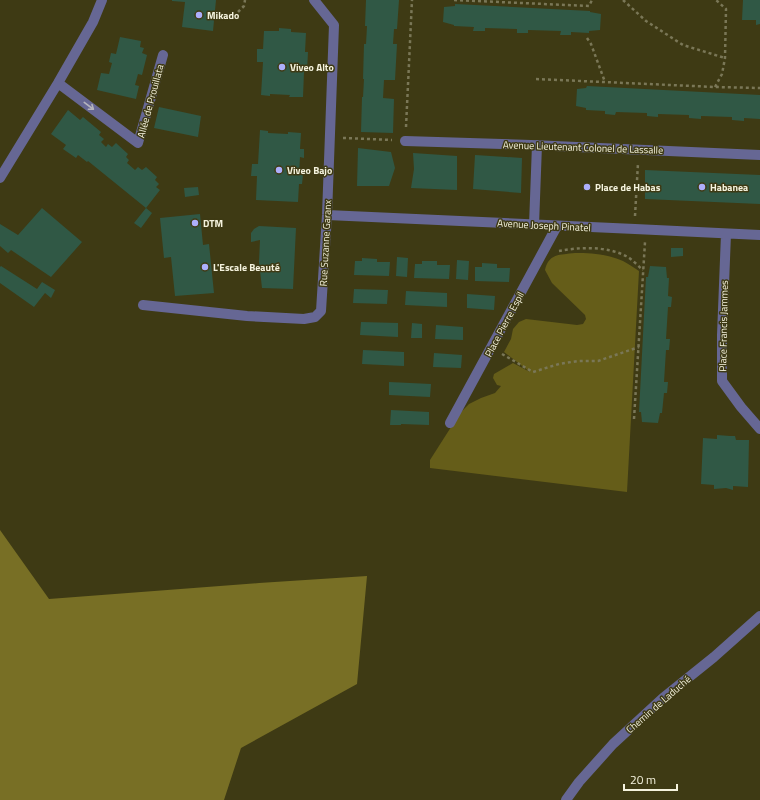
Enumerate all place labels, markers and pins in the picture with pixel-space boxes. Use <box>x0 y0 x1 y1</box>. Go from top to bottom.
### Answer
place label: Mikado <box>207 8 239 23</box>
marker: Mikado <box>194 10 204 20</box>
place label: Viveo Alto <box>290 60 334 75</box>
marker: Viveo Alto <box>277 62 287 72</box>
place label: Viveo Bajo <box>287 163 332 178</box>
marker: Viveo Bajo <box>274 165 284 175</box>
place label: Place de Habas <box>595 180 661 195</box>
place label: Habanea <box>710 180 748 195</box>
marker: Place de Habas <box>582 182 592 192</box>
marker: Habanea <box>697 182 707 192</box>
place label: DTM <box>203 216 223 231</box>
marker: DTM <box>190 218 200 228</box>
place label: L'Escale Beauté <box>213 260 280 275</box>
marker: L'Escale Beauté <box>200 262 210 272</box>

